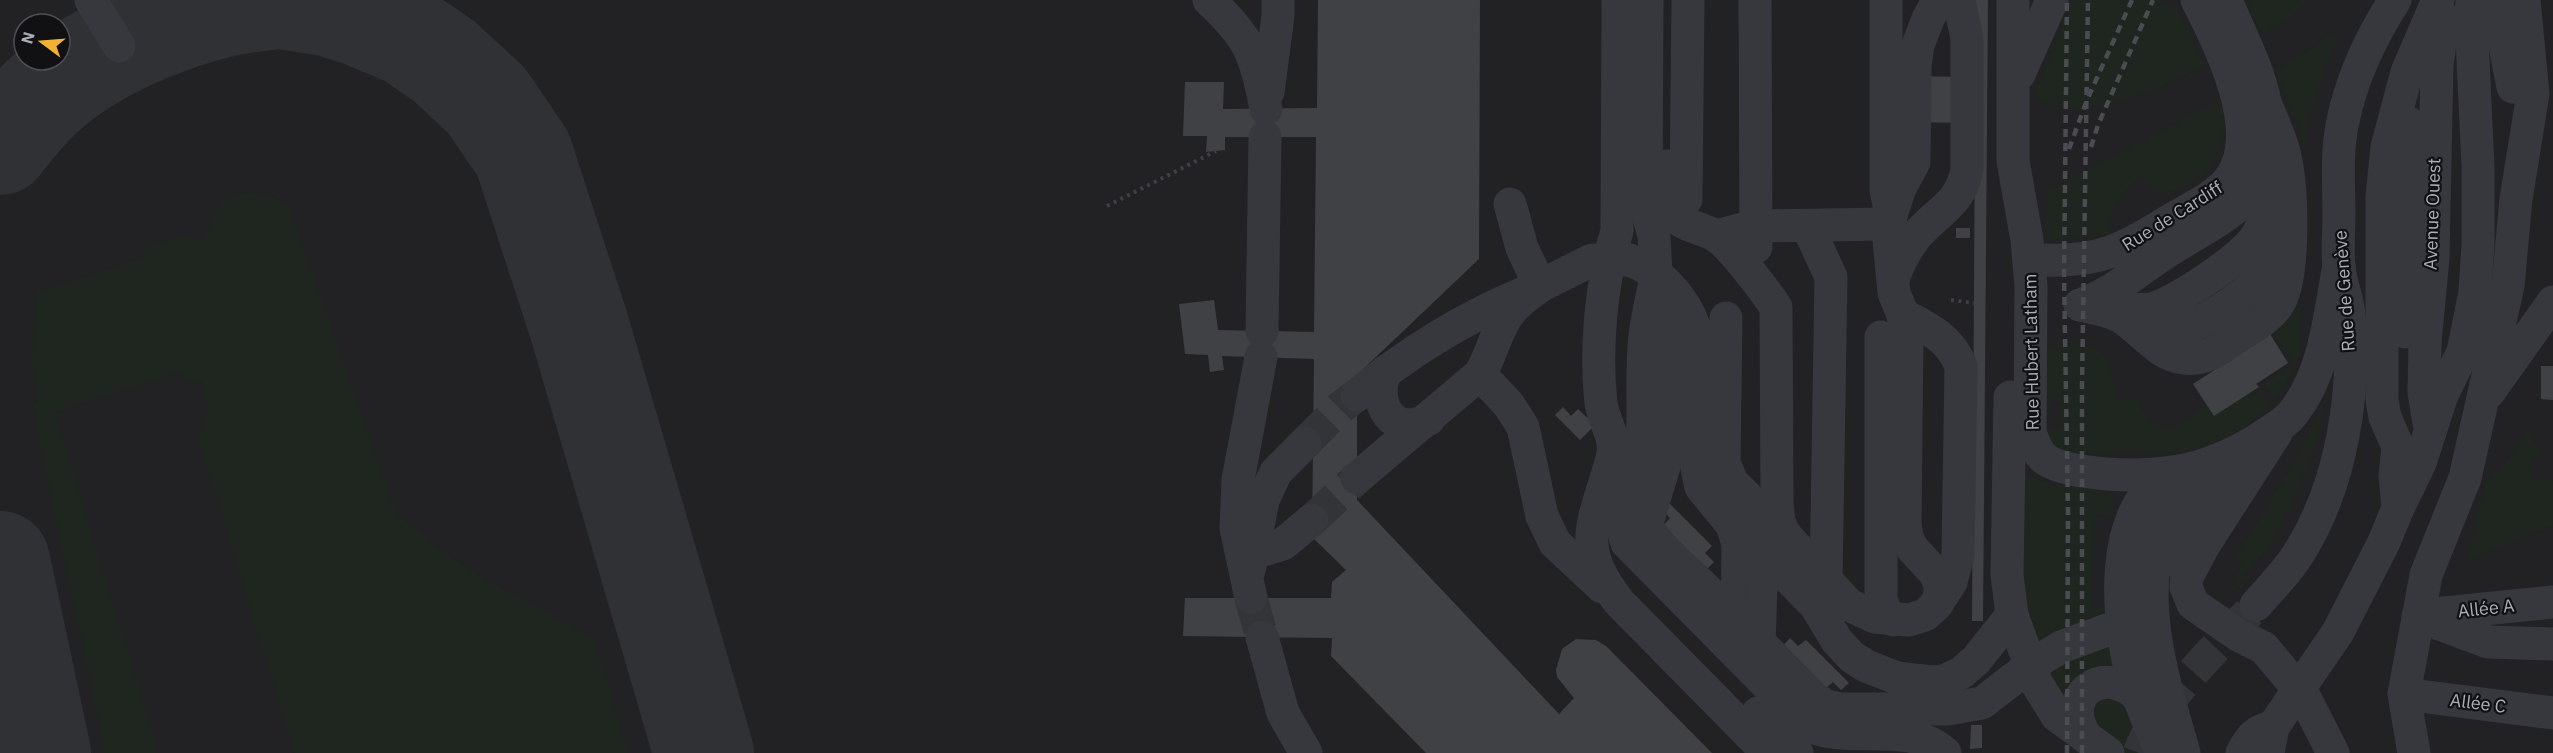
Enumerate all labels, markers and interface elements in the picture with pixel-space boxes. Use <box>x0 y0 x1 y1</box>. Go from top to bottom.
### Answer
north arrow <box>12 12 72 72</box>
text: N <box>16 30 39 46</box>
street label: Avenue Ouest <box>2419 158 2445 270</box>
street label: Rue de Cardiff <box>2117 176 2227 256</box>
street label: Rue de Genève <box>2328 230 2360 352</box>
street label: Rue Hubert Latham <box>2018 273 2044 431</box>
street label: Allée A <box>2457 594 2516 622</box>
street label: Allée C <box>2449 688 2507 718</box>

